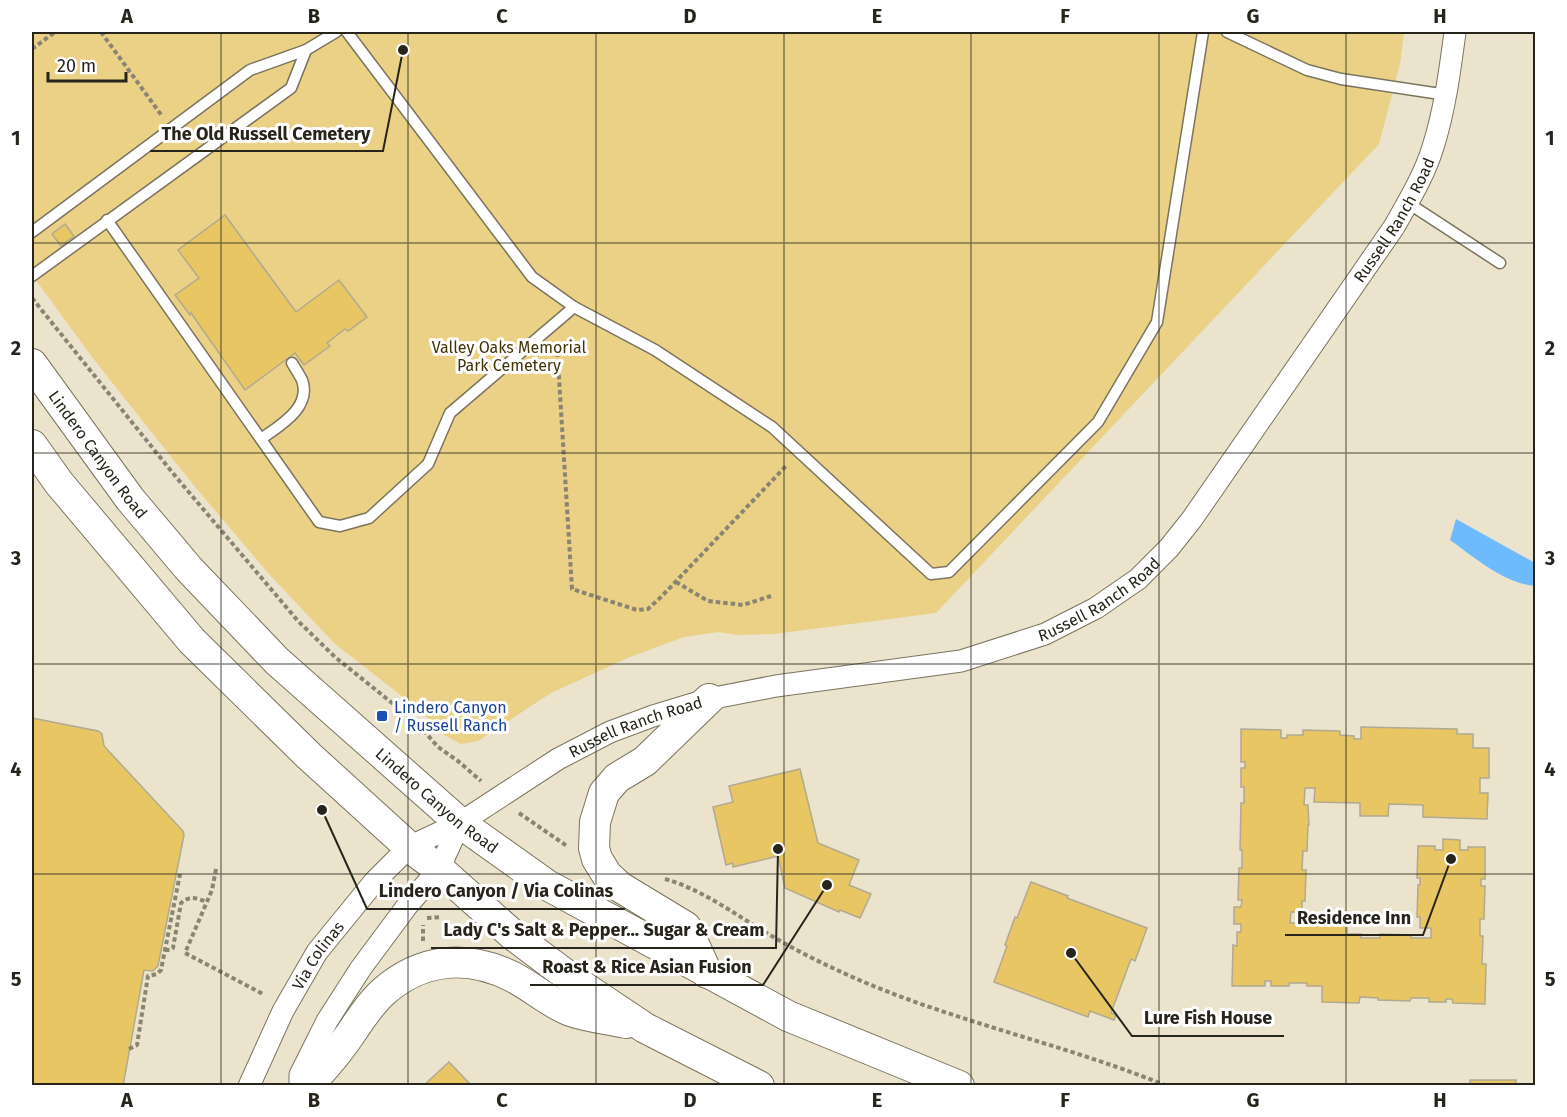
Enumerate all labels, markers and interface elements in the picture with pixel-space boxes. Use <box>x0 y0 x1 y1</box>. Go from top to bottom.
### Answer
text: A <box>120 4 134 28</box>
text: B <box>308 4 320 28</box>
text: C <box>496 4 508 28</box>
text: D <box>683 4 697 28</box>
text: E <box>872 4 882 28</box>
text: F <box>1060 4 1070 28</box>
text: G <box>1247 4 1259 28</box>
text: H <box>1433 4 1447 28</box>
scale bar <box>48 45 126 83</box>
text: 20 m <box>57 55 96 77</box>
callout: The Old Russell Cemetery <box>150 115 383 151</box>
text: The Old Russell Cemetery <box>162 123 371 145</box>
text: 1 <box>11 126 21 150</box>
text: 1 <box>1545 126 1555 150</box>
street label: Russell Ranch Road <box>1349 155 1438 286</box>
text: 2 <box>11 336 21 360</box>
text: 2 <box>1545 336 1555 360</box>
park label: Valley Oaks Memorial Park Cemetery <box>432 338 587 375</box>
street label: Lindero Canyon Road <box>45 387 152 522</box>
text: 3 <box>10 546 21 570</box>
text: 3 <box>1544 546 1555 570</box>
street label: Russell Ranch Road <box>1036 553 1164 645</box>
street label: Russell Ranch Road <box>565 692 704 761</box>
place label: Lindero Canyon / Russell Ranch <box>394 698 507 735</box>
marker: Lindero Canyon / Russell Ranch <box>375 709 389 723</box>
street label: Lindero Canyon Road <box>372 744 502 857</box>
text: 4 <box>10 757 22 781</box>
text: 4 <box>1544 757 1556 781</box>
callout: Lindero Canyon / Via Colinas <box>367 873 625 909</box>
text: Lindero Canyon / Via Colinas <box>379 880 613 902</box>
callout: Residence Inn <box>1285 899 1423 935</box>
text: Residence Inn <box>1297 907 1411 929</box>
callout: Lady C's Salt & Pepper... Sugar & Cream <box>431 912 776 948</box>
street label: Via Colinas <box>288 917 348 993</box>
text: Lady C's Salt & Pepper... Sugar & Cream <box>444 919 764 941</box>
callout: Roast & Rice Asian Fusion <box>530 949 763 985</box>
text: Roast & Rice Asian Fusion <box>542 956 752 978</box>
text: 5 <box>11 967 22 991</box>
text: 5 <box>1545 967 1556 991</box>
callout: Lure Fish House <box>1132 1000 1284 1036</box>
text: Lure Fish House <box>1144 1007 1272 1029</box>
text: A <box>120 1088 134 1112</box>
text: B <box>308 1088 320 1112</box>
text: C <box>496 1088 508 1112</box>
text: D <box>683 1088 697 1112</box>
text: E <box>872 1088 882 1112</box>
text: F <box>1060 1088 1070 1112</box>
text: G <box>1247 1088 1259 1112</box>
text: H <box>1433 1088 1447 1112</box>

